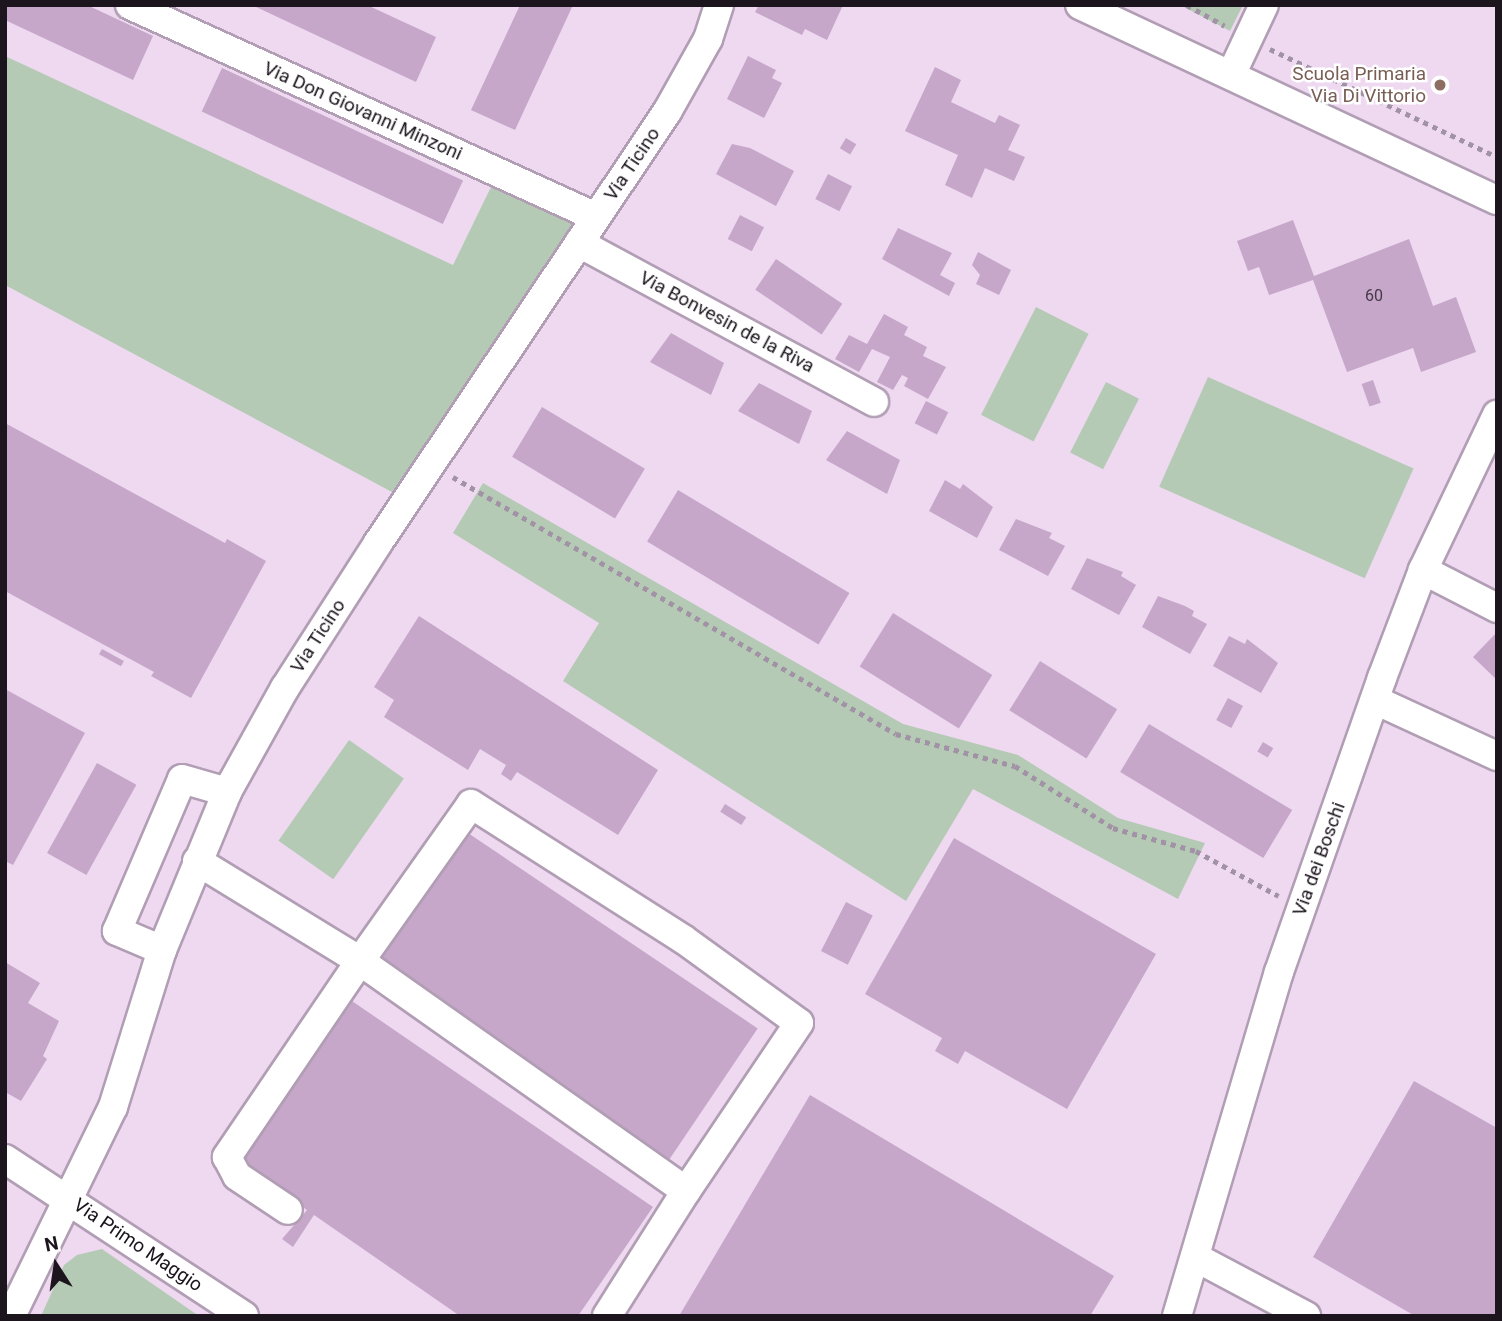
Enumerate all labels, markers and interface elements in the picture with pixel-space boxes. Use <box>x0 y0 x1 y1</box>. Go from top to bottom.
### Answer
street label: Via Don Giovanni Minzoni <box>260 57 466 165</box>
place label: Scuola Primaria Via Di Vittorio <box>1292 63 1426 107</box>
marker: Scuola Primaria Via Di Vittorio <box>1432 77 1448 93</box>
street label: Via Ticino <box>599 123 665 205</box>
street label: Via Bonvesin de la Riva <box>636 266 818 378</box>
house number: 60 <box>1365 286 1383 306</box>
street label: Via Ticino <box>286 595 350 677</box>
street label: Via dei Boschi <box>1288 799 1350 919</box>
street label: Via Primo Maggio <box>69 1193 207 1297</box>
north arrow <box>21 1230 91 1300</box>
text: N <box>43 1231 60 1257</box>

